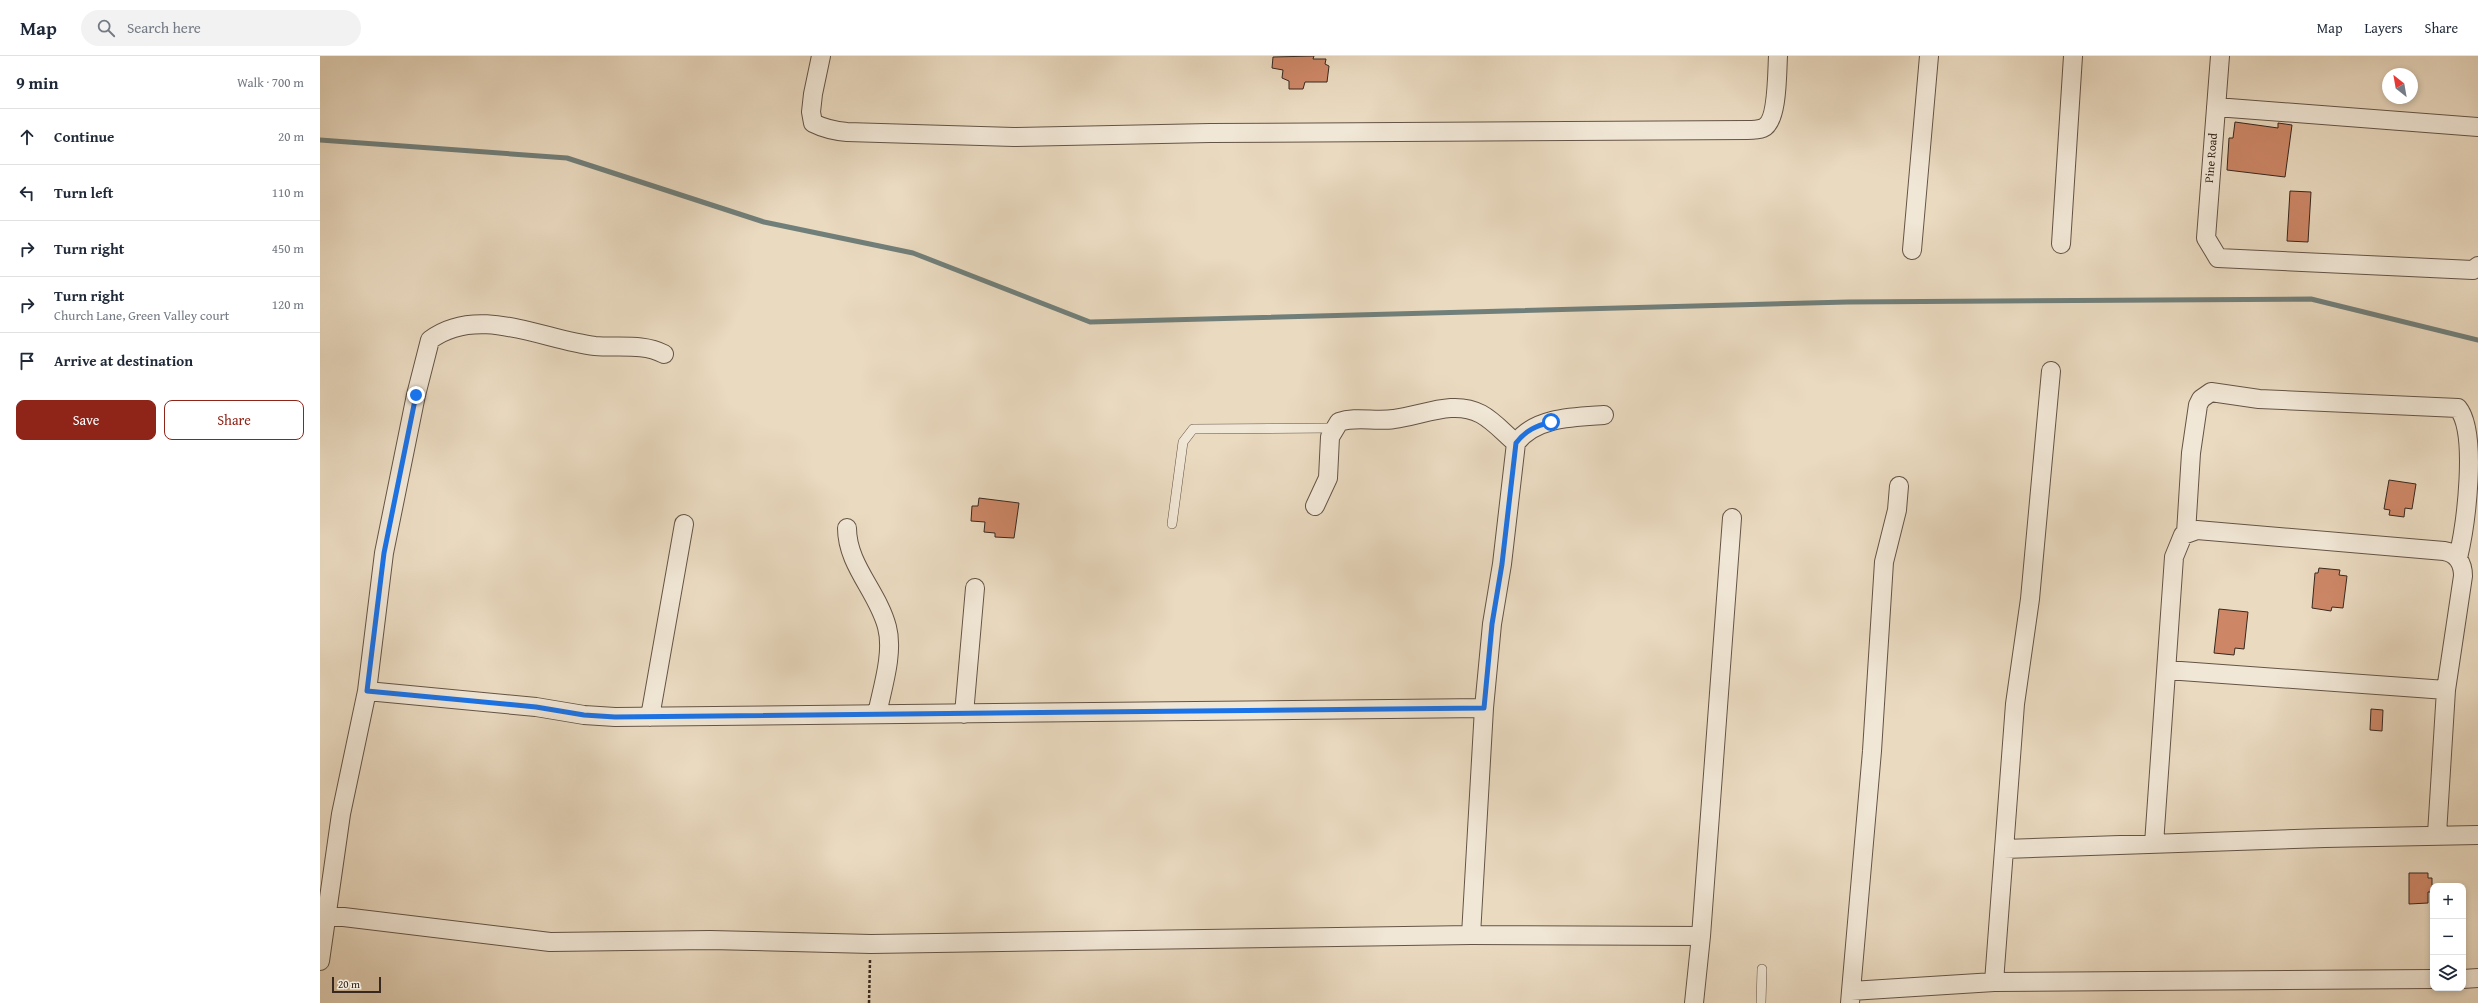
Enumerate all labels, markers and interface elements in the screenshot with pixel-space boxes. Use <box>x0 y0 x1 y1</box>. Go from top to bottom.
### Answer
search box <box>81 10 361 46</box>
text: Map <box>20 14 57 42</box>
icon: search <box>95 17 117 39</box>
text: Search here <box>127 17 201 38</box>
text: Map <box>2317 18 2343 38</box>
text: Layers <box>2365 18 2403 38</box>
text: Share <box>2425 18 2458 38</box>
north arrow <box>2382 68 2418 104</box>
text: 9 min <box>16 70 58 95</box>
text: Walk · 700 m <box>237 73 304 92</box>
icon: ahead <box>16 126 38 148</box>
text: Continue <box>54 126 115 147</box>
text: 20 m <box>278 127 304 146</box>
street label: Pine Road <box>2200 132 2221 184</box>
icon: left <box>16 182 38 204</box>
text: Turn left <box>54 182 113 203</box>
text: 110 m <box>272 183 304 202</box>
icon: right <box>16 238 38 260</box>
text: Turn right <box>54 238 125 259</box>
text: 450 m <box>272 239 304 258</box>
text: Turn right <box>54 285 125 306</box>
icon: right <box>16 294 38 316</box>
text: 120 m <box>272 295 304 314</box>
text: Church Lane, Green Valley court <box>54 306 229 325</box>
icon: arrive <box>16 350 38 372</box>
text: Arrive at destination <box>54 350 193 371</box>
route end <box>407 386 425 404</box>
button: Save <box>16 400 156 440</box>
button: Share <box>164 400 304 440</box>
route start <box>1542 413 1560 431</box>
map controls <box>2430 883 2466 991</box>
button: + <box>2430 883 2466 919</box>
button: − <box>2430 919 2466 955</box>
button: layers <box>2430 955 2466 991</box>
scale bar <box>332 975 381 994</box>
text: 20 m <box>338 976 360 992</box>

